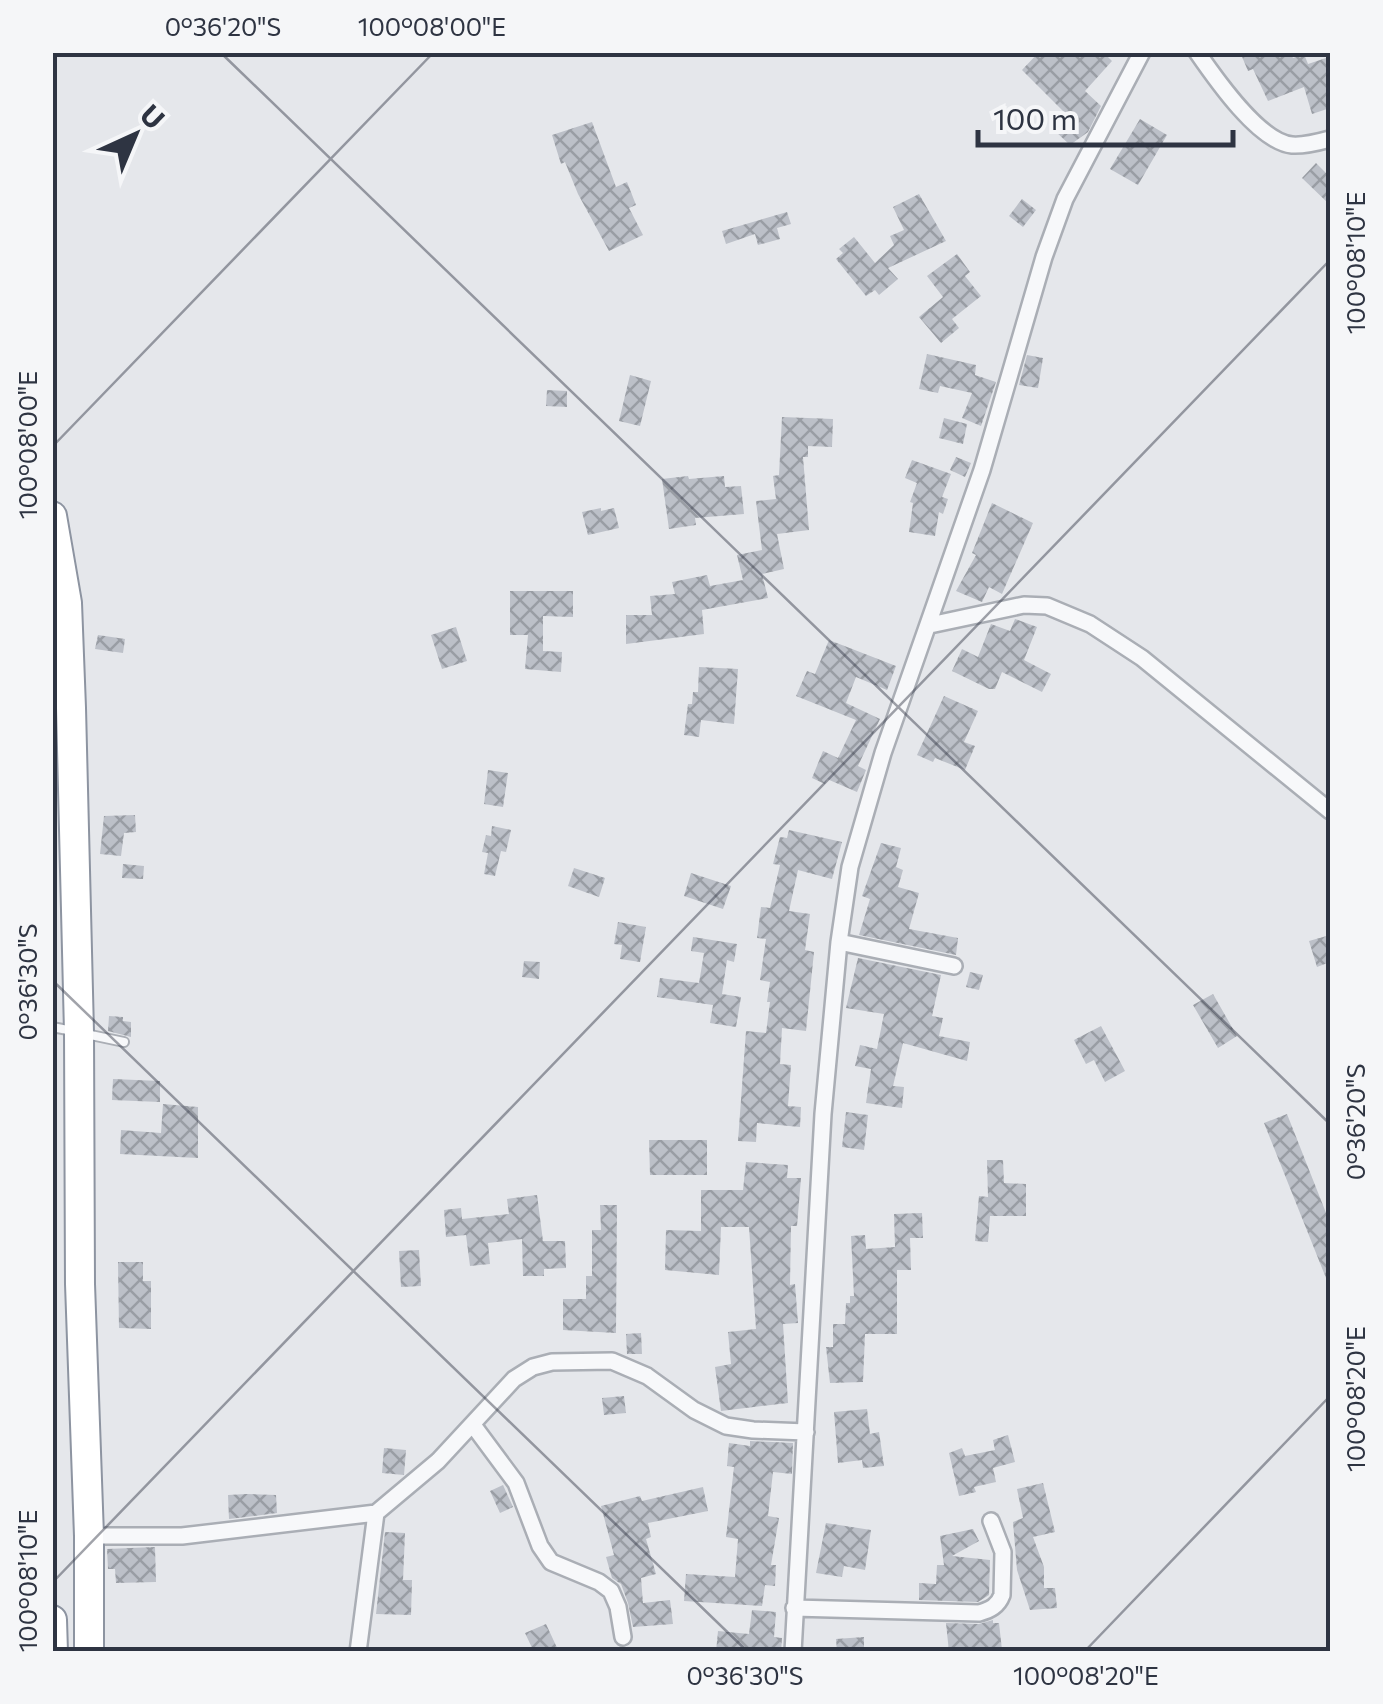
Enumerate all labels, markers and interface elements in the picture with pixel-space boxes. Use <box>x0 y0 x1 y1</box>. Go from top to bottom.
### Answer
text: 0°36'20"S <box>165 11 281 41</box>
text: 100°08'00"E <box>358 11 506 41</box>
north arrow <box>85 85 185 185</box>
scale bar <box>978 85 1233 147</box>
text: U <box>134 97 172 136</box>
text: 100 m <box>993 99 1077 136</box>
text: 100°08'10"E <box>1340 192 1370 334</box>
text: 100°08'00"E <box>12 371 42 519</box>
text: 0°36'30"S <box>12 923 42 1041</box>
text: 0°36'20"S <box>1340 1064 1370 1180</box>
text: 100°08'20"E <box>1340 1326 1370 1472</box>
text: 100°08'10"E <box>12 1510 42 1652</box>
text: 0°36'30"S <box>686 1660 804 1690</box>
text: 100°08'20"E <box>1013 1660 1159 1690</box>

